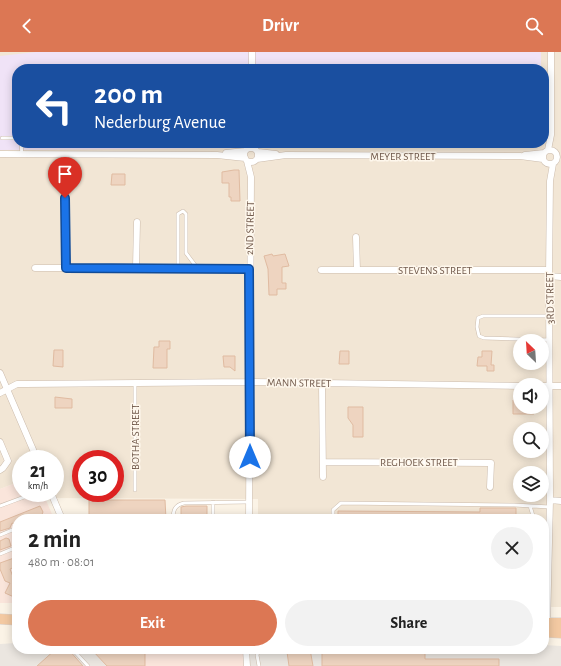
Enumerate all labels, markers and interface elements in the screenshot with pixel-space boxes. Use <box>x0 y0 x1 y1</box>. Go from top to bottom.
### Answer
icon: back <box>16 15 38 37</box>
icon: search <box>523 15 545 37</box>
text: Drivr <box>262 17 299 35</box>
icon: left <box>28 80 80 132</box>
text: 200 m <box>94 81 163 109</box>
text: Nederburg Avenue <box>94 114 226 132</box>
street label: MEYER STREET <box>370 151 436 162</box>
pin <box>48 157 82 198</box>
icon: arrive <box>54 163 76 185</box>
street label: 2ND STREET <box>244 200 256 255</box>
street label: STEVENS STREET <box>398 265 473 276</box>
street label: 3RD STREET <box>544 271 556 324</box>
north arrow <box>513 334 549 370</box>
map controls <box>513 334 549 502</box>
street label: MANN STREET <box>267 377 332 389</box>
button: sound <box>513 378 549 414</box>
street label: BOTHA STREET <box>130 403 141 470</box>
button: search <box>513 422 549 458</box>
position arrow <box>229 436 271 478</box>
speed limit sign: 30 <box>72 450 124 502</box>
street label: REGHOEK STREET <box>380 457 459 468</box>
text: 21 <box>30 461 46 481</box>
button: layers <box>513 466 549 502</box>
text: km/h <box>28 481 48 491</box>
button: close <box>491 527 533 569</box>
text: 2 min <box>28 528 81 552</box>
text: 480 m · 08:01 <box>28 556 94 569</box>
button: Exit <box>28 600 277 646</box>
button: Share <box>285 600 533 646</box>

